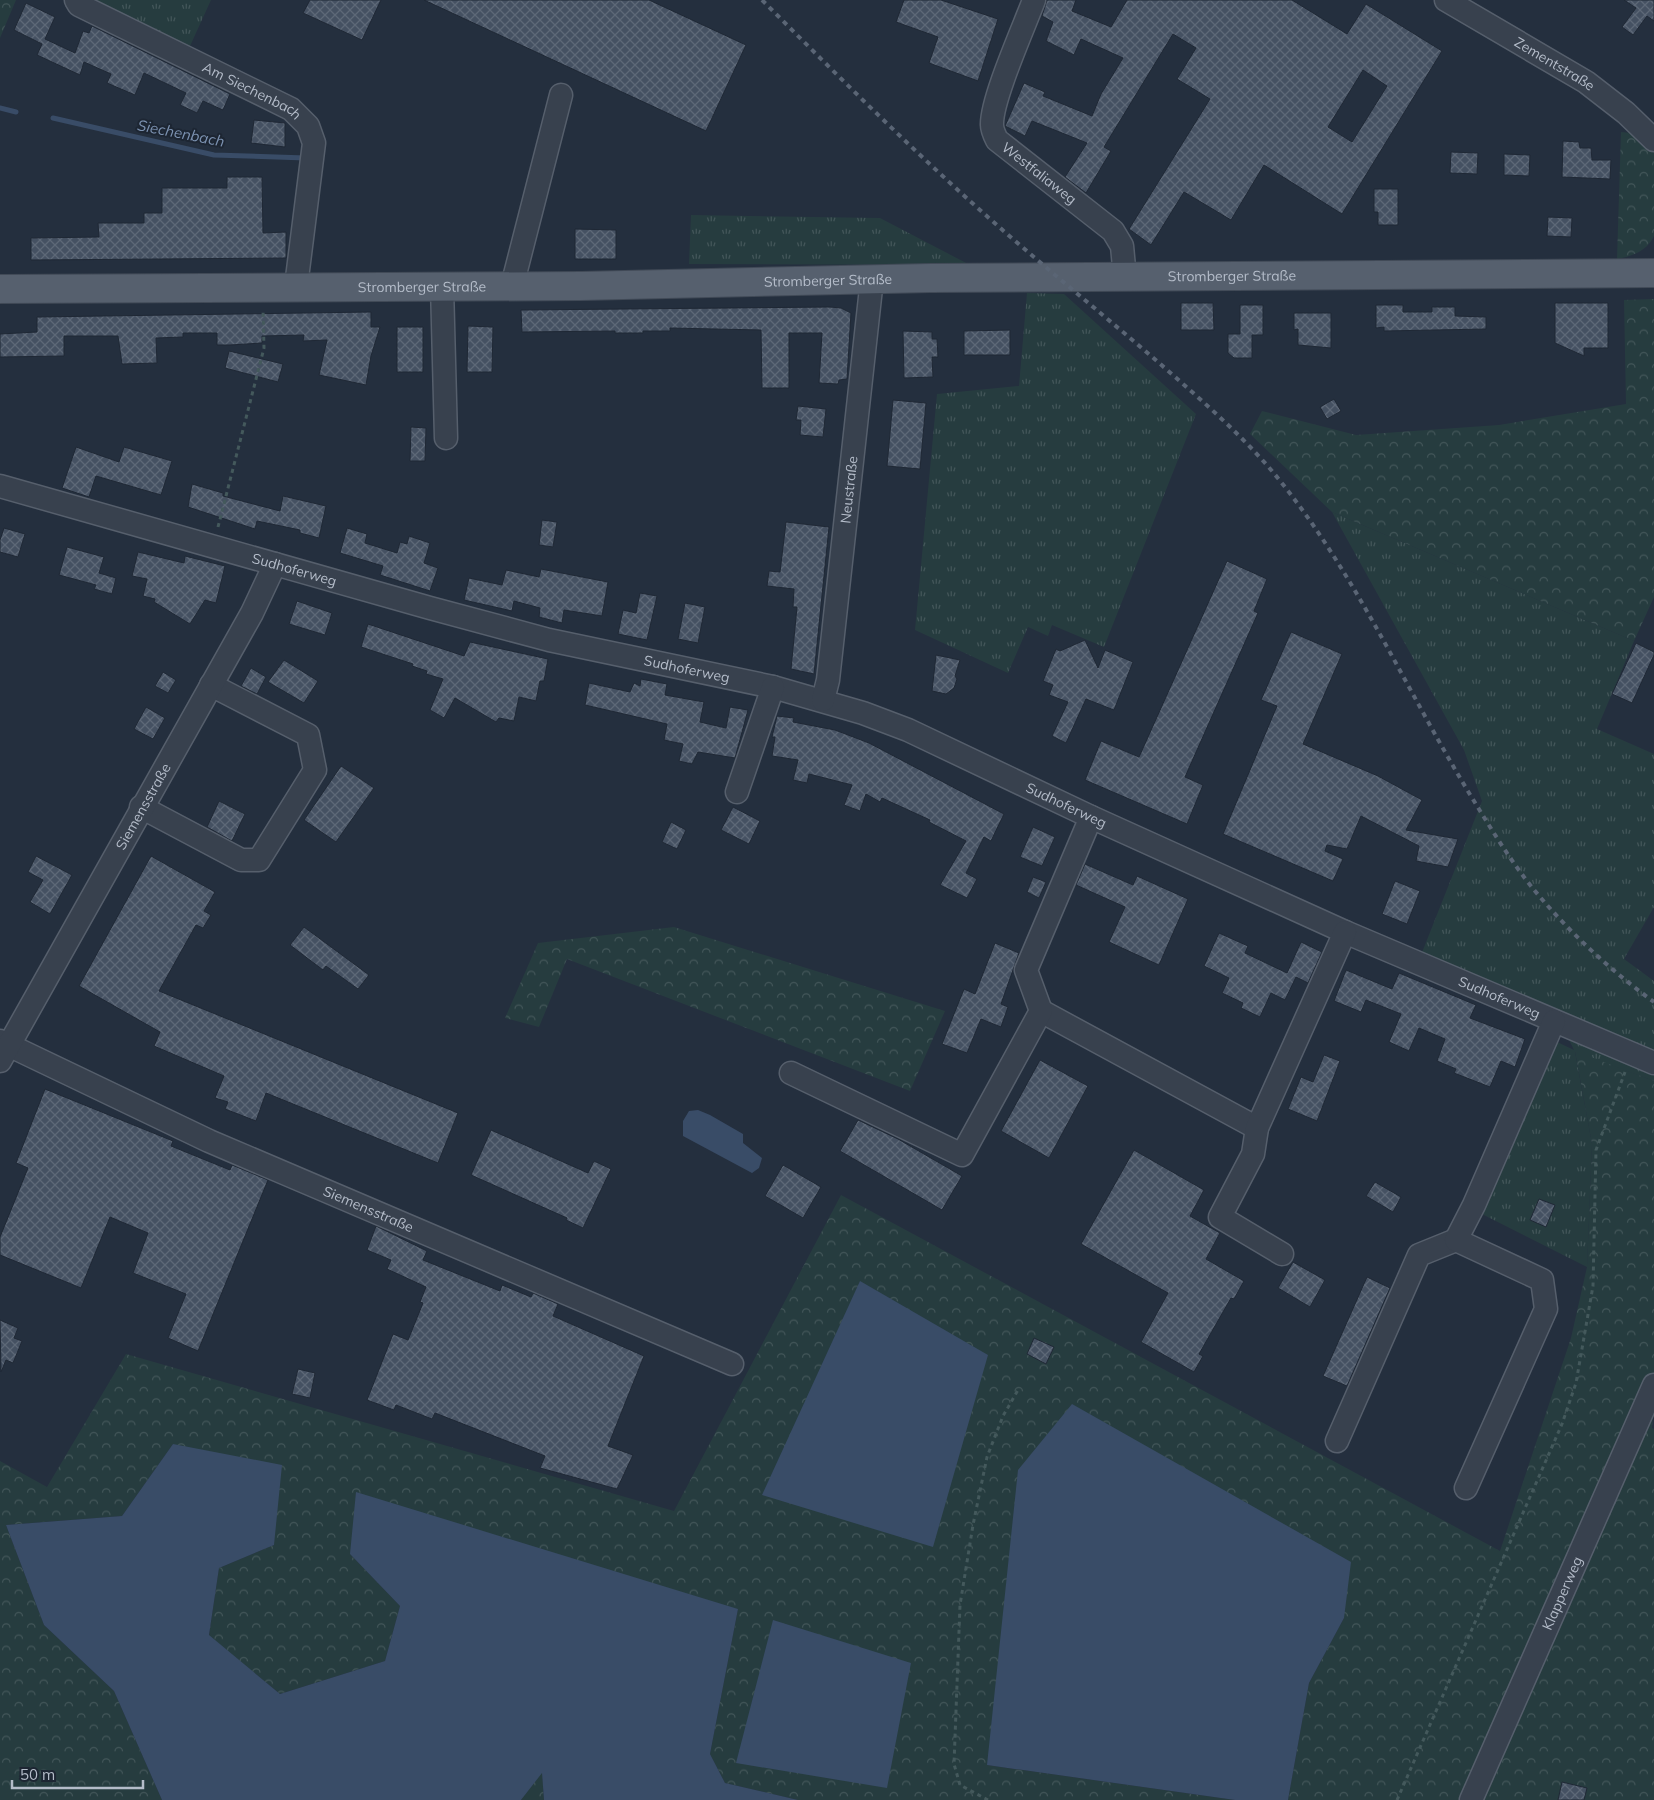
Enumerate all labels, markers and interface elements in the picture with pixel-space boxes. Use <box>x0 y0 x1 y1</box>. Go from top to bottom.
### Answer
street label: Zementstraße <box>1511 33 1599 95</box>
street label: Am Siechenbach <box>200 58 305 123</box>
water label: Siechenbach <box>136 115 226 151</box>
street label: Westfaliaweg <box>998 138 1080 208</box>
street label: Stromberger Straße <box>1168 266 1296 285</box>
street label: Stromberger Straße <box>764 270 892 291</box>
street label: Stromberger Straße <box>358 277 486 296</box>
street label: Neustraße <box>836 455 862 524</box>
street label: Sudhoferweg <box>250 549 339 590</box>
street label: Sudhoferweg <box>642 651 731 687</box>
street label: Siemensstraße <box>112 760 175 853</box>
street label: Sudhoferweg <box>1023 778 1109 832</box>
street label: Sudhoferweg <box>1456 972 1543 1023</box>
street label: Siemensstraße <box>321 1182 416 1236</box>
street label: Klapperweg <box>1538 1554 1586 1633</box>
scale bar <box>12 1758 144 1790</box>
text: 50 m <box>20 1765 55 1784</box>

